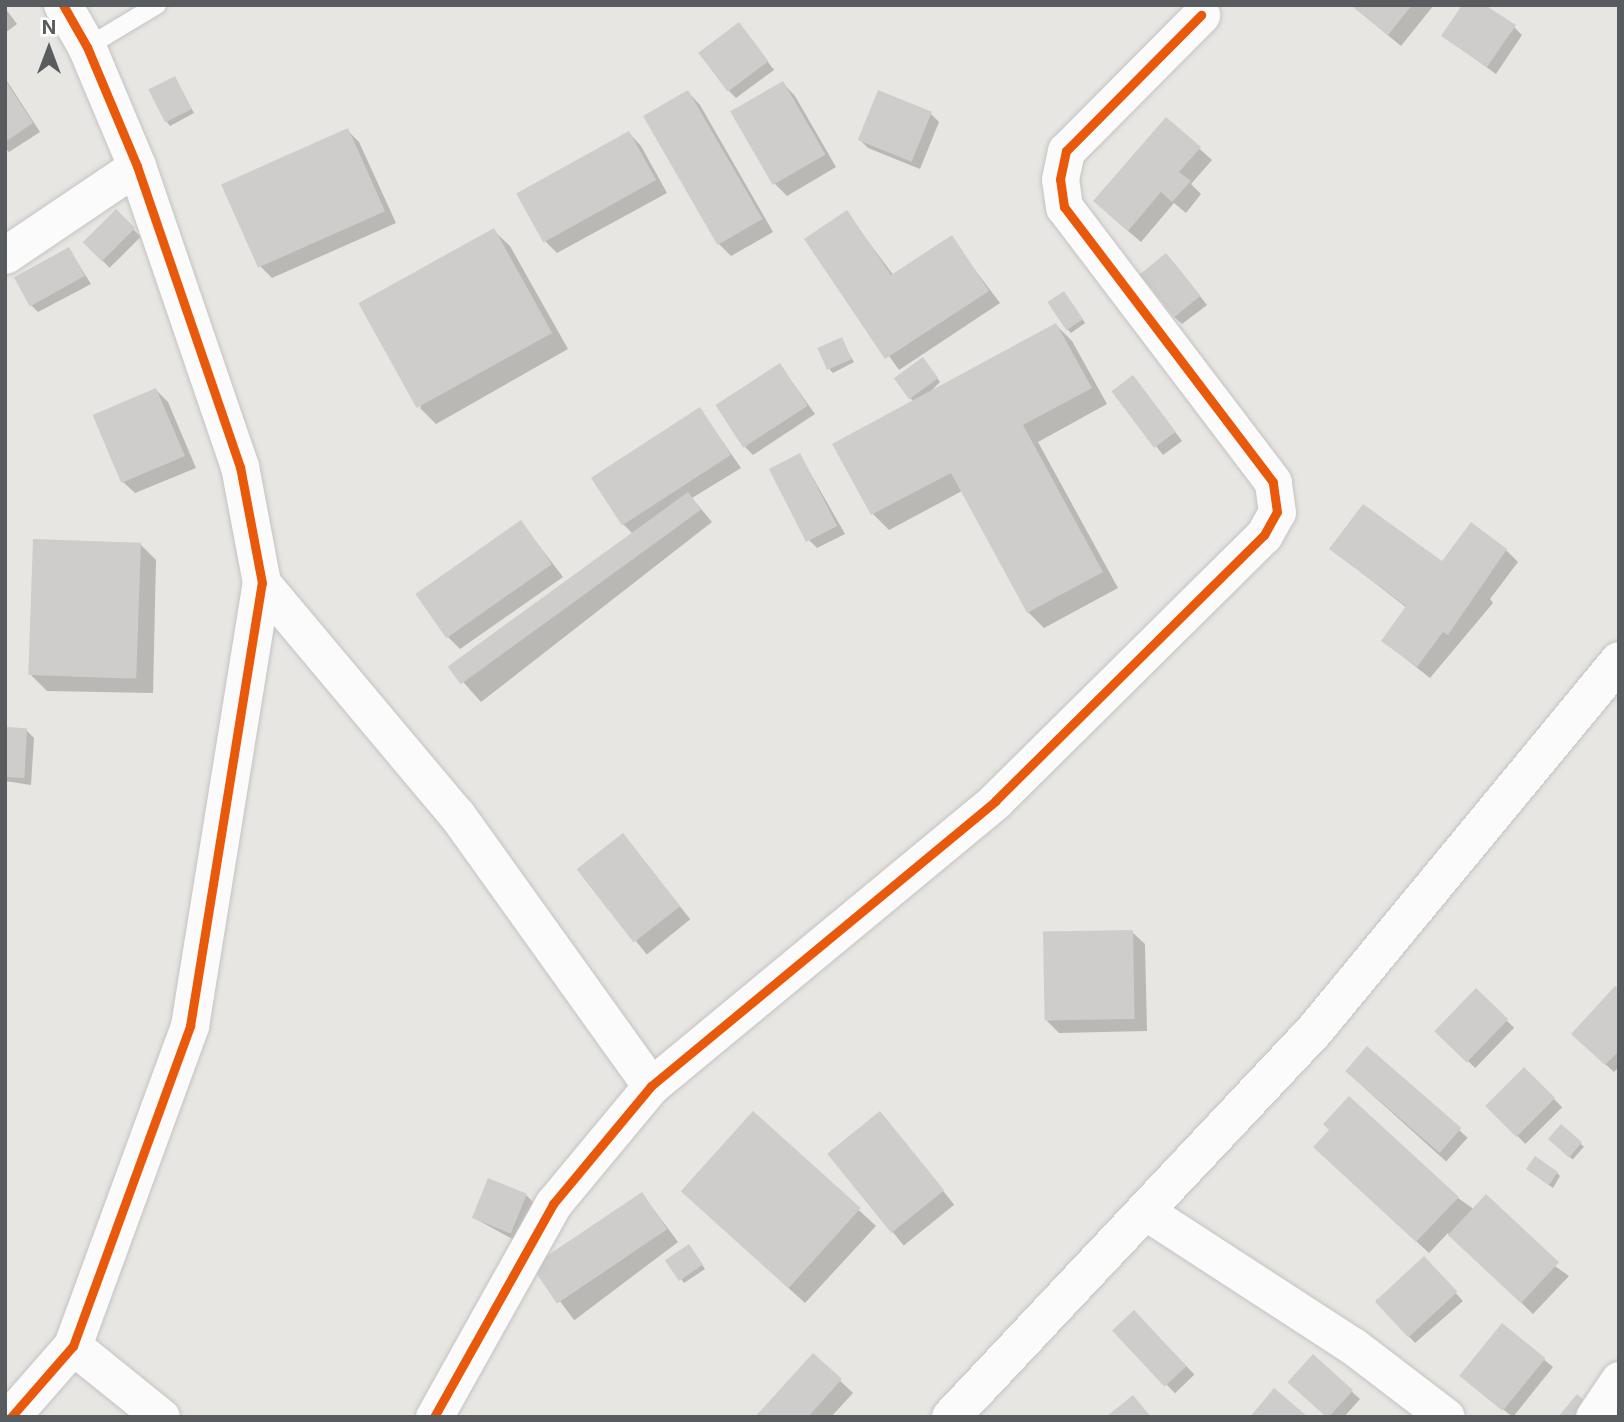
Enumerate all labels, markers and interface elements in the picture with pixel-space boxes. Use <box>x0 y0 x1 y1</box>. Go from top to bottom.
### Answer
north arrow <box>14 14 84 84</box>
text: N <box>42 16 56 39</box>

